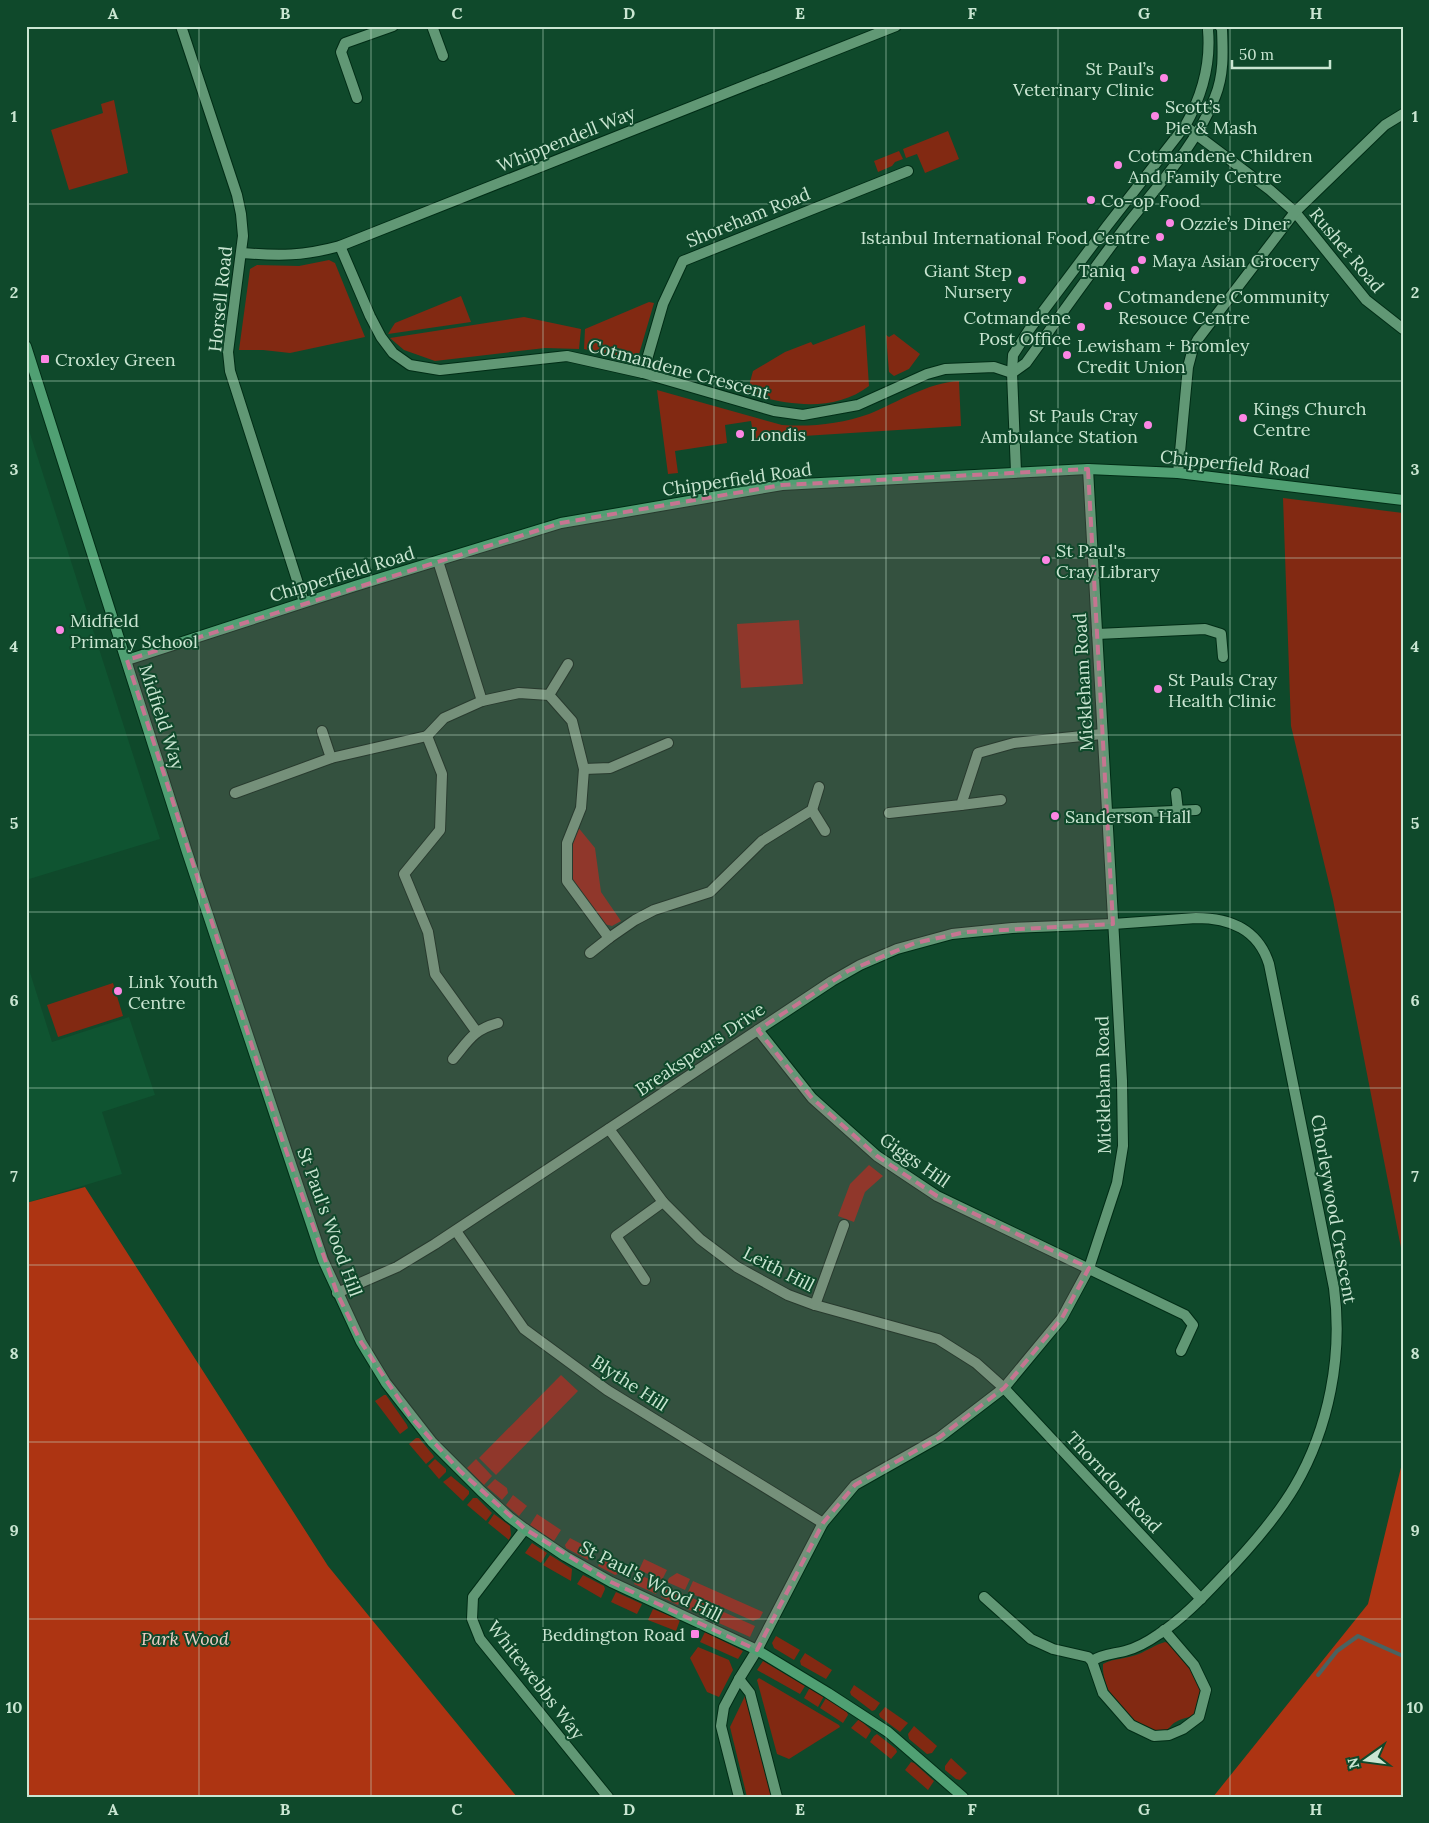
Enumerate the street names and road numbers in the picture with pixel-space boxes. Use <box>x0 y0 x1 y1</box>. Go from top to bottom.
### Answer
street label: Whippendell Way <box>493 101 639 177</box>
street label: Shoreham Road <box>683 182 814 252</box>
street label: Rushet Road <box>1305 203 1389 298</box>
street label: Horsell Road <box>203 245 237 353</box>
street label: Cotmandene Crescent <box>585 334 773 404</box>
street label: Chipperfield Road <box>1159 445 1311 483</box>
street label: Chipperfield Road <box>661 457 813 501</box>
street label: Chipperfield Road <box>267 541 418 607</box>
street label: Mickleham Road <box>1068 612 1098 752</box>
street label: Midfield Way <box>134 661 190 773</box>
street label: Breakspears Drive <box>631 997 769 1101</box>
street label: Mickleham Road <box>1090 1016 1116 1154</box>
street label: Chorleywood Crescent <box>1306 1113 1362 1305</box>
street label: Giggs Hill <box>875 1127 955 1193</box>
street label: St Paul's Wood Hill <box>292 1144 368 1300</box>
street label: Leith Hill <box>740 1241 819 1297</box>
street label: Blythe Hill <box>587 1350 673 1416</box>
street label: Thorndon Road <box>1061 1427 1167 1538</box>
street label: St Paul's Wood Hill <box>576 1535 726 1627</box>
street label: Whitewebbs Way <box>482 1616 590 1745</box>

